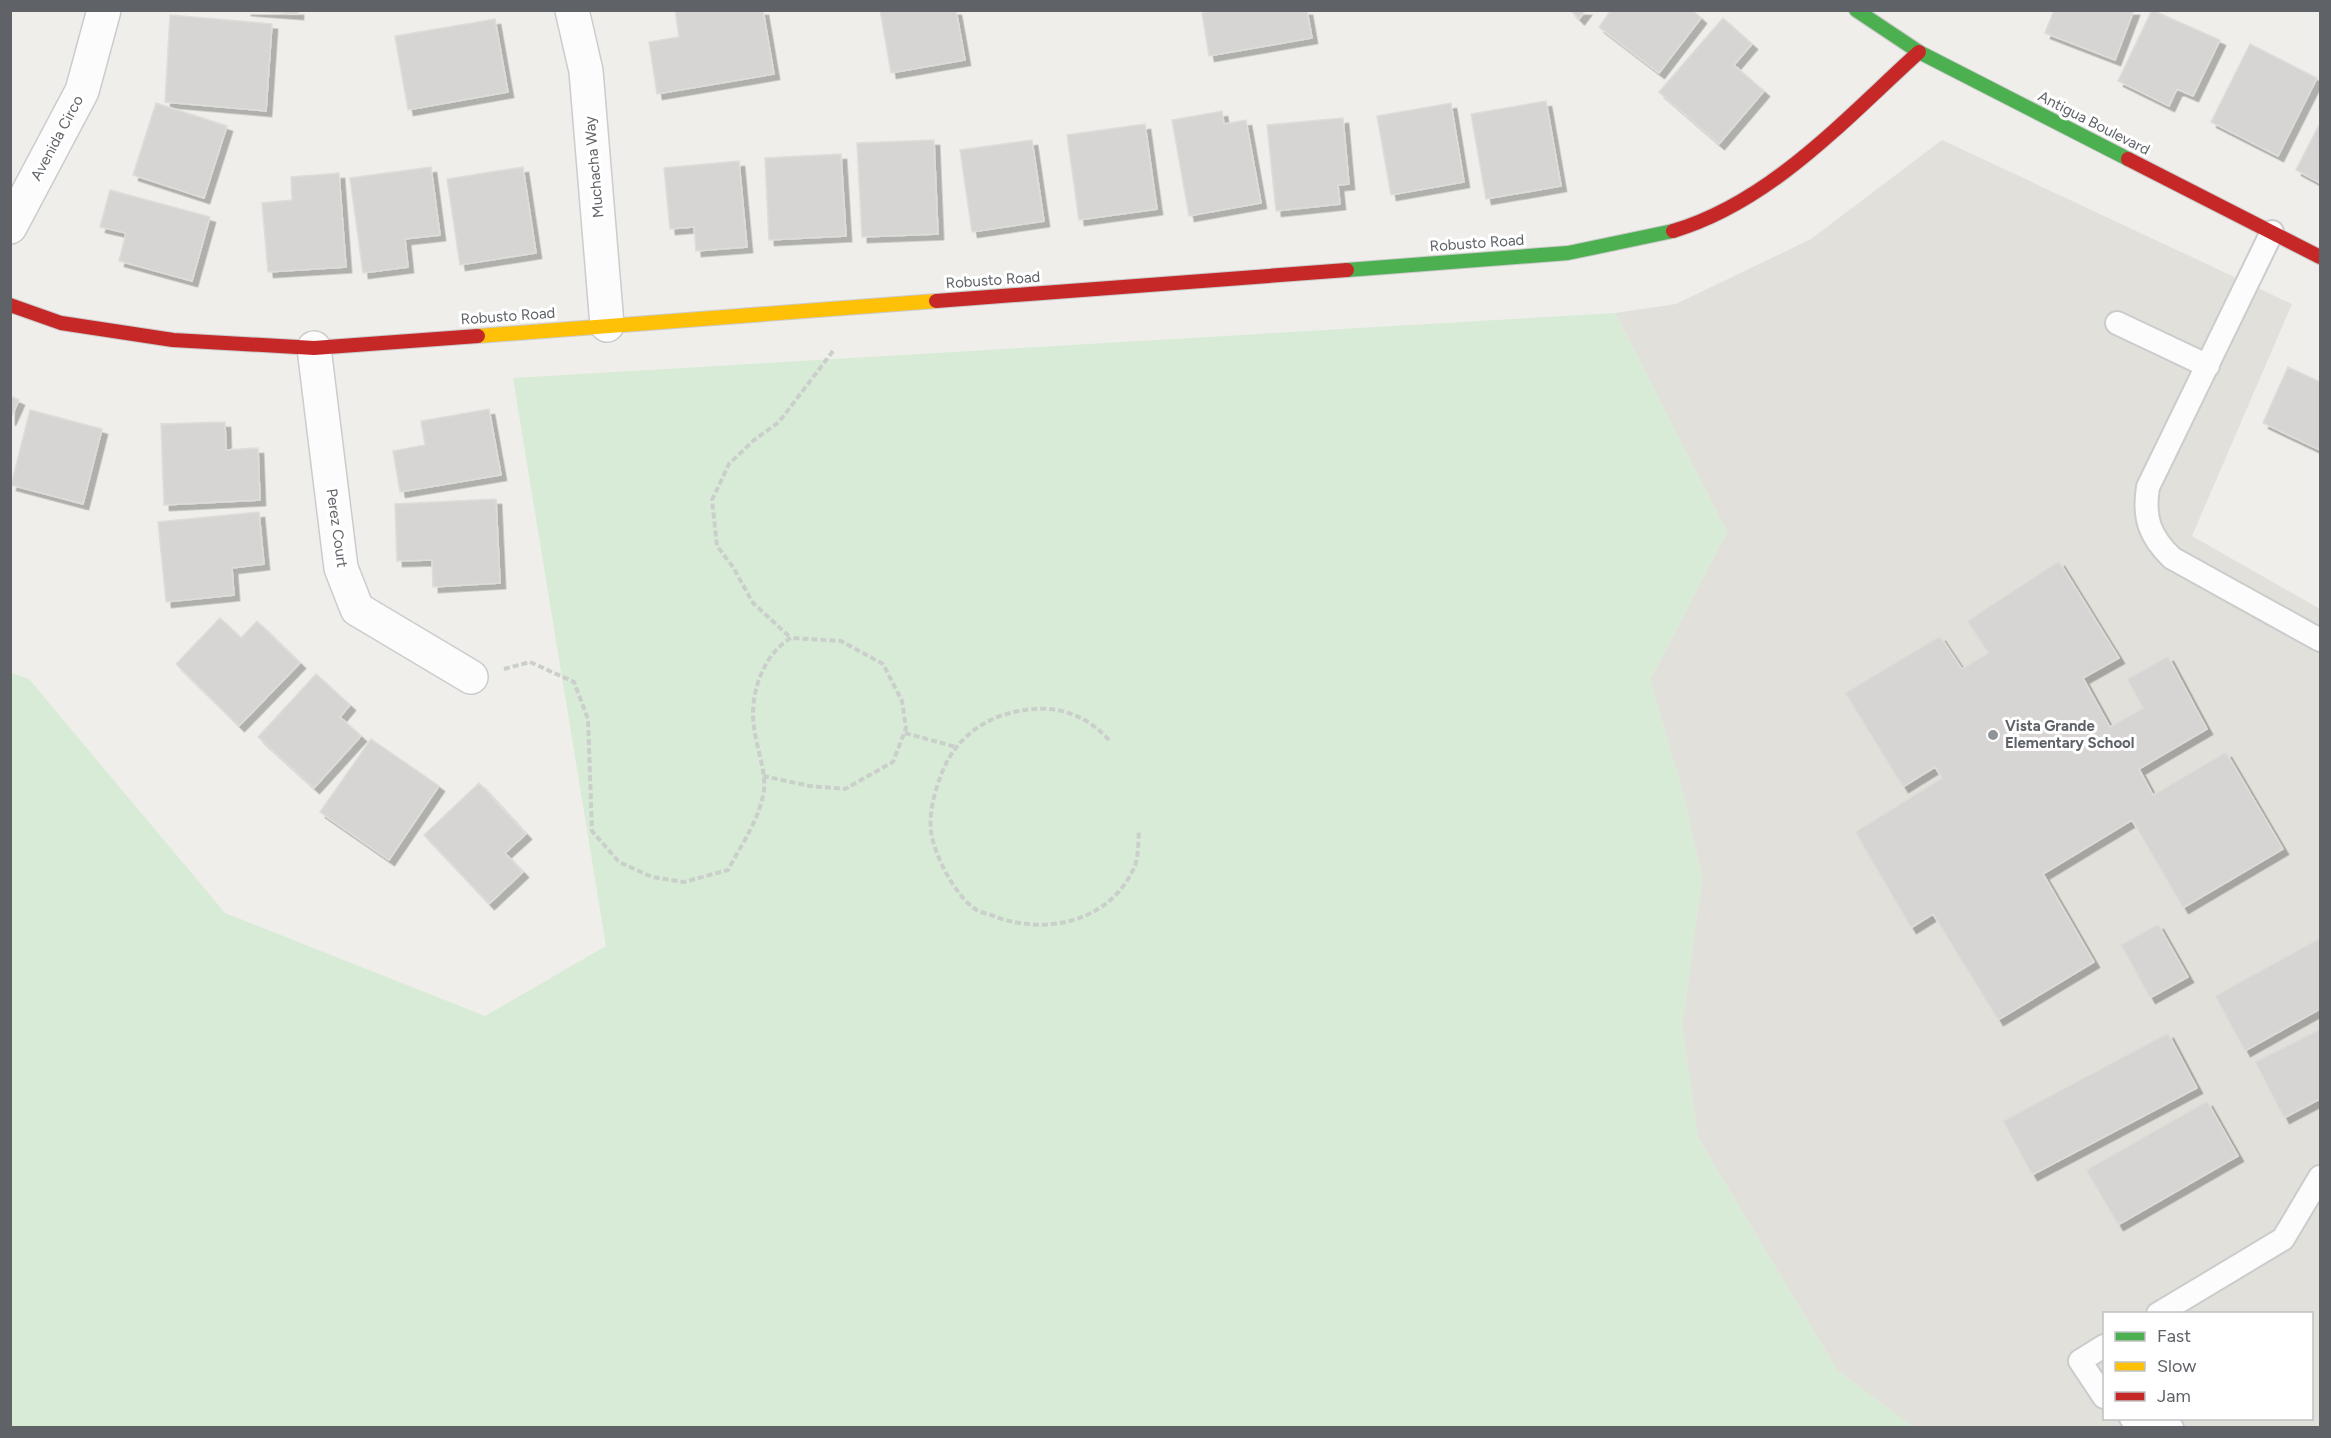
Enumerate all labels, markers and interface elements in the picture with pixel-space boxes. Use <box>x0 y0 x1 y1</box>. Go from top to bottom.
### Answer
street label: Antigua Boulevard <box>2035 87 2153 159</box>
street label: Avenida Circo <box>27 92 87 184</box>
street label: Muchacha Way <box>581 115 607 219</box>
street label: Robusto Road <box>1429 231 1525 255</box>
street label: Robusto Road <box>945 268 1041 292</box>
street label: Robusto Road <box>460 304 556 328</box>
street label: Perez Court <box>323 487 352 569</box>
place label: Vista Grande Elementary School <box>2005 717 2135 752</box>
marker: Vista Grande Elementary School <box>1986 728 2000 742</box>
legend <box>2103 1312 2313 1420</box>
text: Fast <box>2157 1325 2191 1347</box>
text: Slow <box>2157 1355 2196 1377</box>
text: Jam <box>2157 1385 2191 1407</box>

